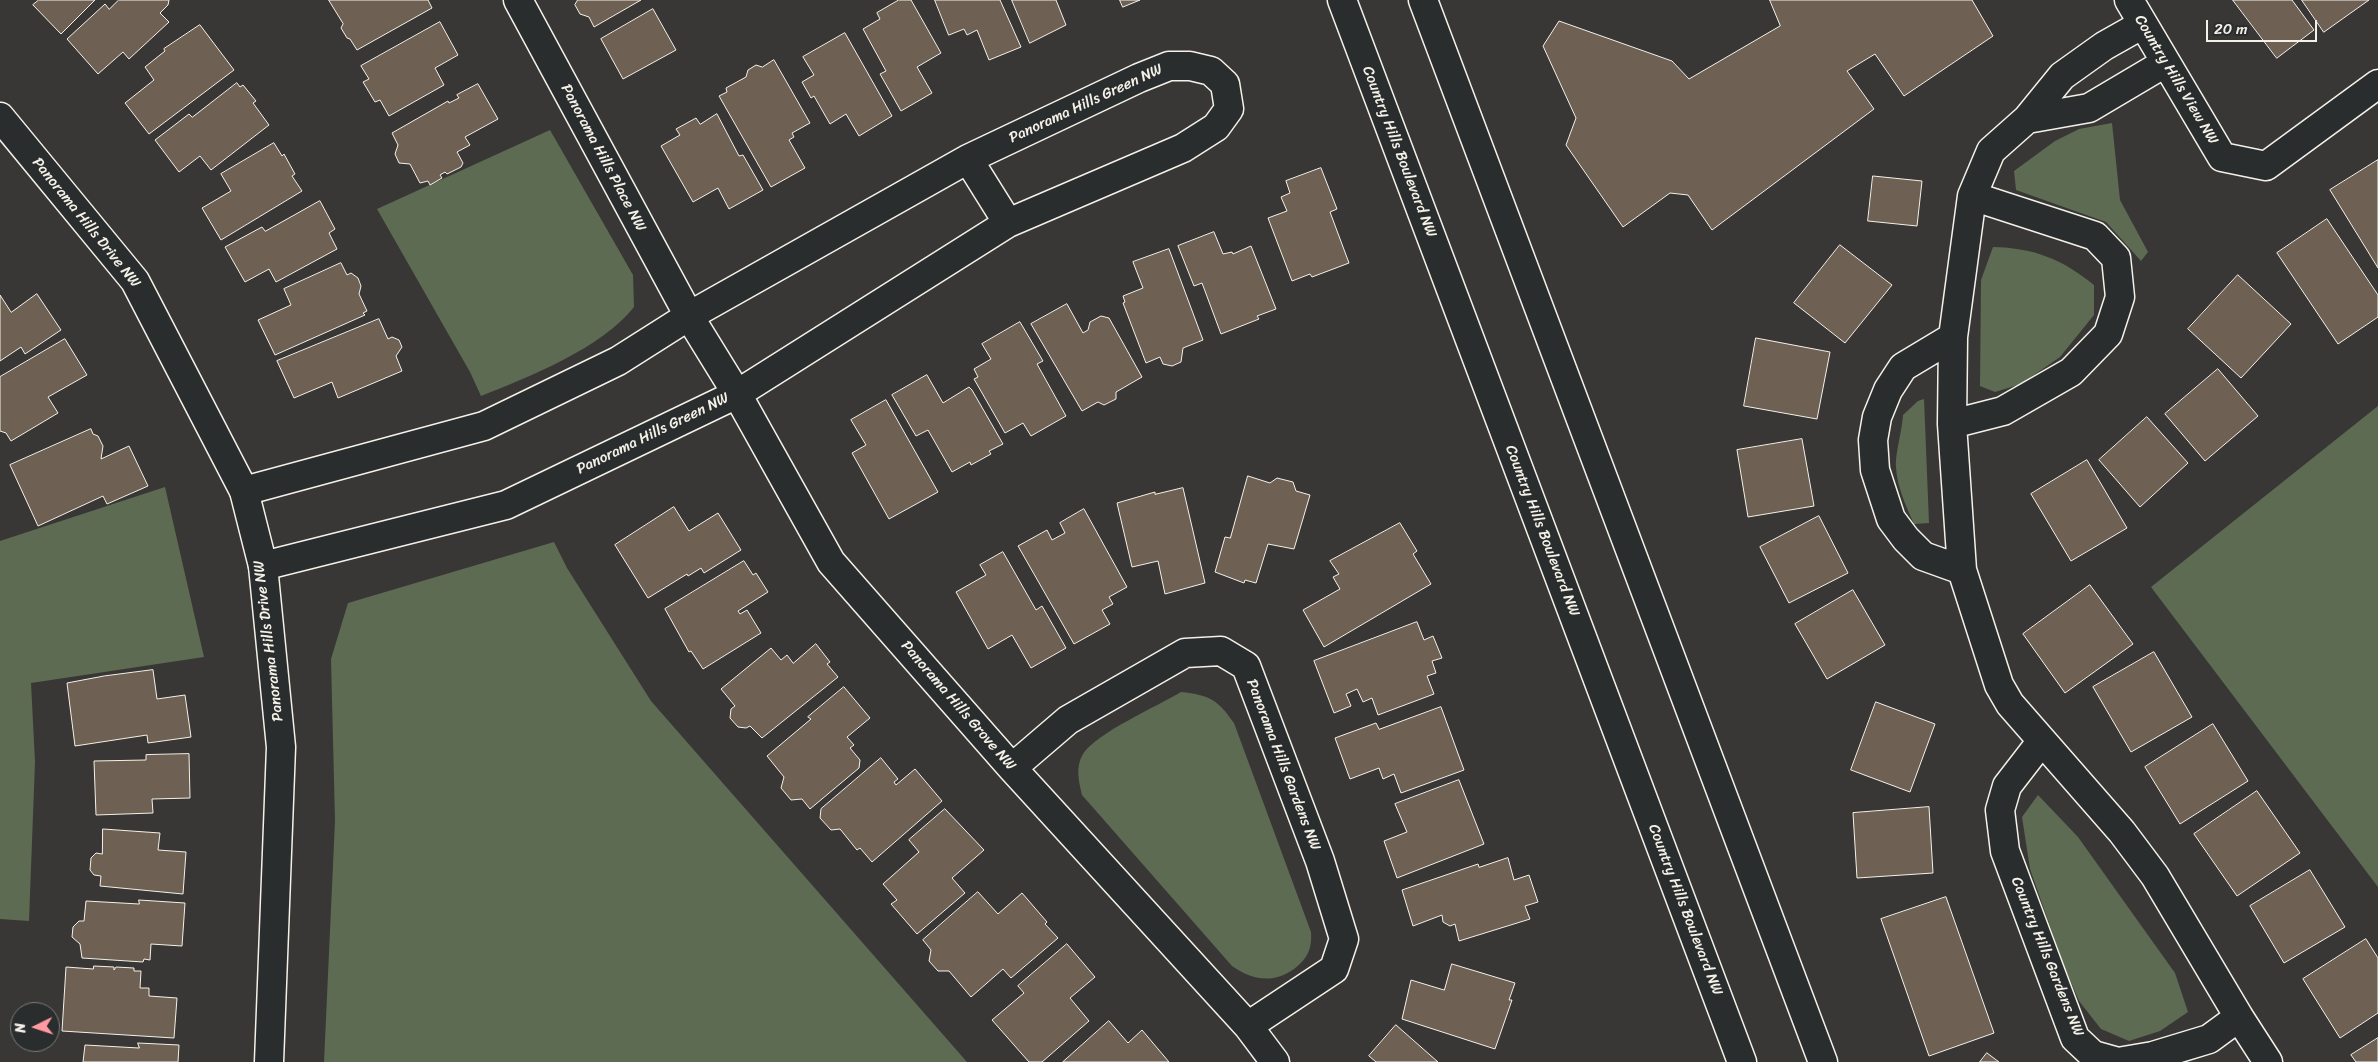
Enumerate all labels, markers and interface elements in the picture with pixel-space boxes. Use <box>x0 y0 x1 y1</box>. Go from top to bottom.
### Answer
scale bar <box>2208 10 2319 42</box>
street label: Country Hills View NW <box>2130 12 2222 148</box>
text: 20 m <box>2214 16 2248 42</box>
street label: Panorama Hills Green NW <box>1006 60 1166 148</box>
street label: Country Hills Boulevard NW <box>1358 64 1440 240</box>
street label: Panorama Hills Place NW <box>556 81 650 235</box>
street label: Panorama Hills Drive NW <box>28 154 144 292</box>
street label: Panorama Hills Green NW <box>574 389 732 479</box>
street label: Country Hills Boulevard NW <box>1501 443 1583 619</box>
street label: Panorama Hills Drive NW <box>250 559 288 723</box>
street label: Panorama Hills Grove NW <box>897 637 1019 775</box>
street label: Panorama Hills Gardens NW <box>1242 677 1324 853</box>
street label: Country Hills Boulevard NW <box>1644 822 1726 998</box>
street label: Country Hills Gardens NW <box>2007 875 2087 1039</box>
north arrow <box>10 1002 60 1052</box>
text: N <box>8 1022 33 1034</box>

